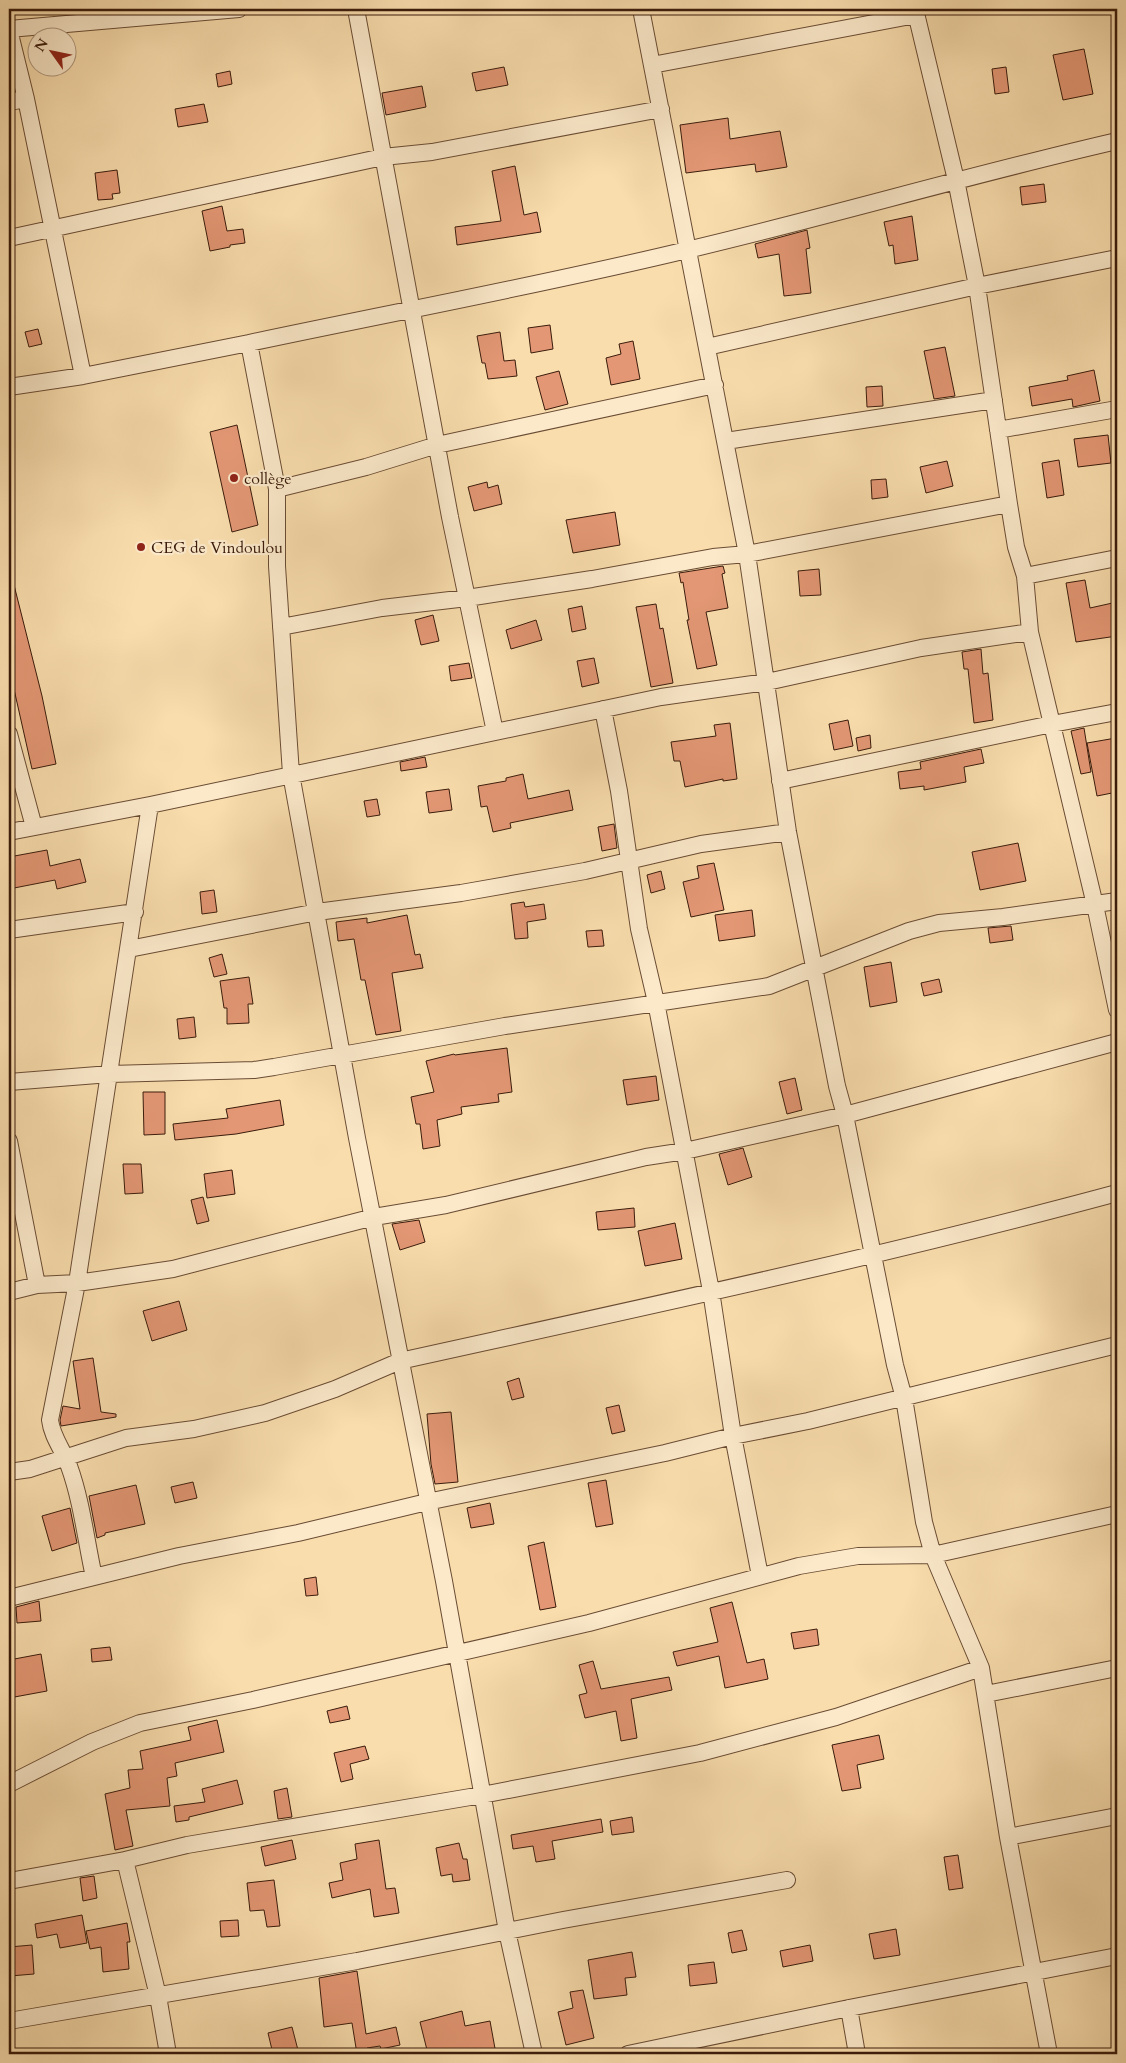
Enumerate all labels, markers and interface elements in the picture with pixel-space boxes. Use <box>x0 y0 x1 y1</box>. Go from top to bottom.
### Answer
north arrow <box>28 28 78 78</box>
text: N <box>30 35 53 55</box>
place label: collège <box>244 468 292 490</box>
marker: collège <box>228 472 240 484</box>
place label: CEG de Vindoulou <box>151 537 283 559</box>
marker: CEG de Vindoulou <box>135 541 147 553</box>

